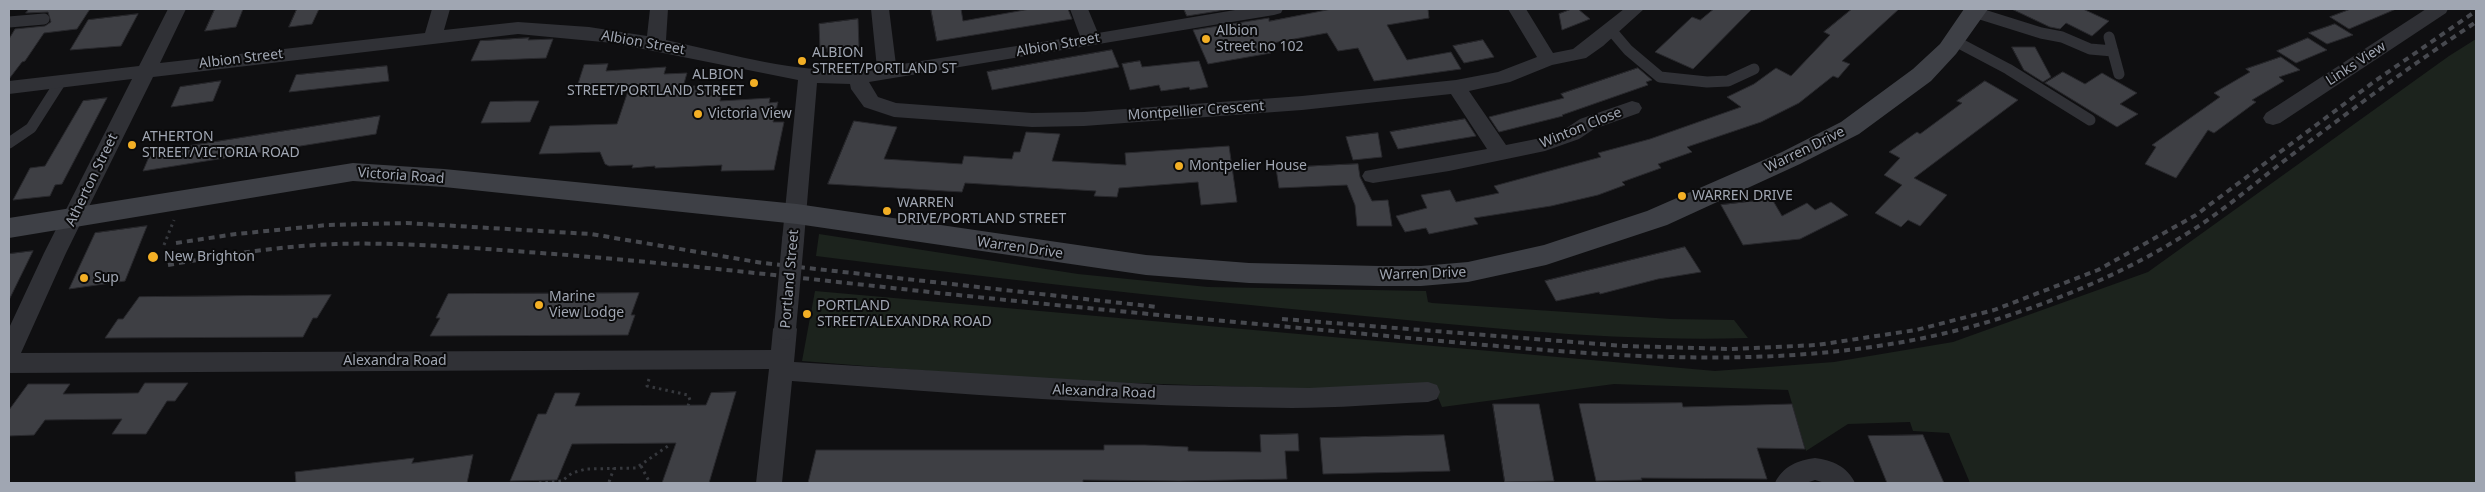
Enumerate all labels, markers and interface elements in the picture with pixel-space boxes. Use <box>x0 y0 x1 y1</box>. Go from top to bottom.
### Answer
place label: Albion Street no 102 <box>1216 23 1304 56</box>
street label: Albion Street <box>600 27 686 59</box>
street label: Albion Street <box>1015 29 1101 61</box>
marker: Albion Street no 102 <box>1200 33 1212 45</box>
street label: Links View <box>2323 38 2389 90</box>
place label: ALBION STREET/PORTLAND ST <box>812 45 957 78</box>
street label: Albion Street <box>198 46 284 72</box>
marker: ALBION STREET/PORTLAND ST <box>796 55 808 67</box>
place label: ALBION STREET/PORTLAND STREET <box>567 67 744 100</box>
marker: ALBION STREET/PORTLAND STREET <box>748 77 760 89</box>
street label: Montpellier Crescent <box>1127 98 1265 124</box>
street label: Winton Close <box>1538 104 1624 152</box>
place label: Victoria View <box>708 106 792 122</box>
marker: Victoria View <box>692 108 704 120</box>
street label: Warren Drive <box>1762 123 1848 177</box>
place label: ATHERTON STREET/VICTORIA ROAD <box>142 129 300 162</box>
street label: Atherton Street <box>62 131 122 229</box>
marker: ATHERTON STREET/VICTORIA ROAD <box>126 139 138 151</box>
place label: Montpelier House <box>1189 158 1307 174</box>
marker: Montpelier House <box>1173 160 1185 172</box>
street label: Victoria Road <box>357 165 445 187</box>
place label: WARREN DRIVE <box>1692 188 1793 204</box>
marker: WARREN DRIVE <box>1676 190 1688 202</box>
place label: WARREN DRIVE/PORTLAND STREET <box>897 195 1066 228</box>
marker: WARREN DRIVE/PORTLAND STREET <box>881 205 893 217</box>
street label: Portland Street <box>777 229 803 329</box>
street label: Warren Drive <box>976 234 1064 262</box>
place label: New Brighton <box>164 249 255 265</box>
marker: New Brighton <box>146 250 160 264</box>
street label: Warren Drive <box>1379 264 1467 284</box>
place label: Sup <box>94 270 119 286</box>
marker: Sup <box>78 272 90 284</box>
place label: Marine View Lodge <box>549 289 624 322</box>
place label: PORTLAND STREET/ALEXANDRA ROAD <box>817 298 992 331</box>
marker: Marine View Lodge <box>533 299 545 311</box>
marker: PORTLAND STREET/ALEXANDRA ROAD <box>801 308 813 320</box>
street label: Alexandra Road <box>343 353 447 369</box>
street label: Alexandra Road <box>1052 382 1156 402</box>

